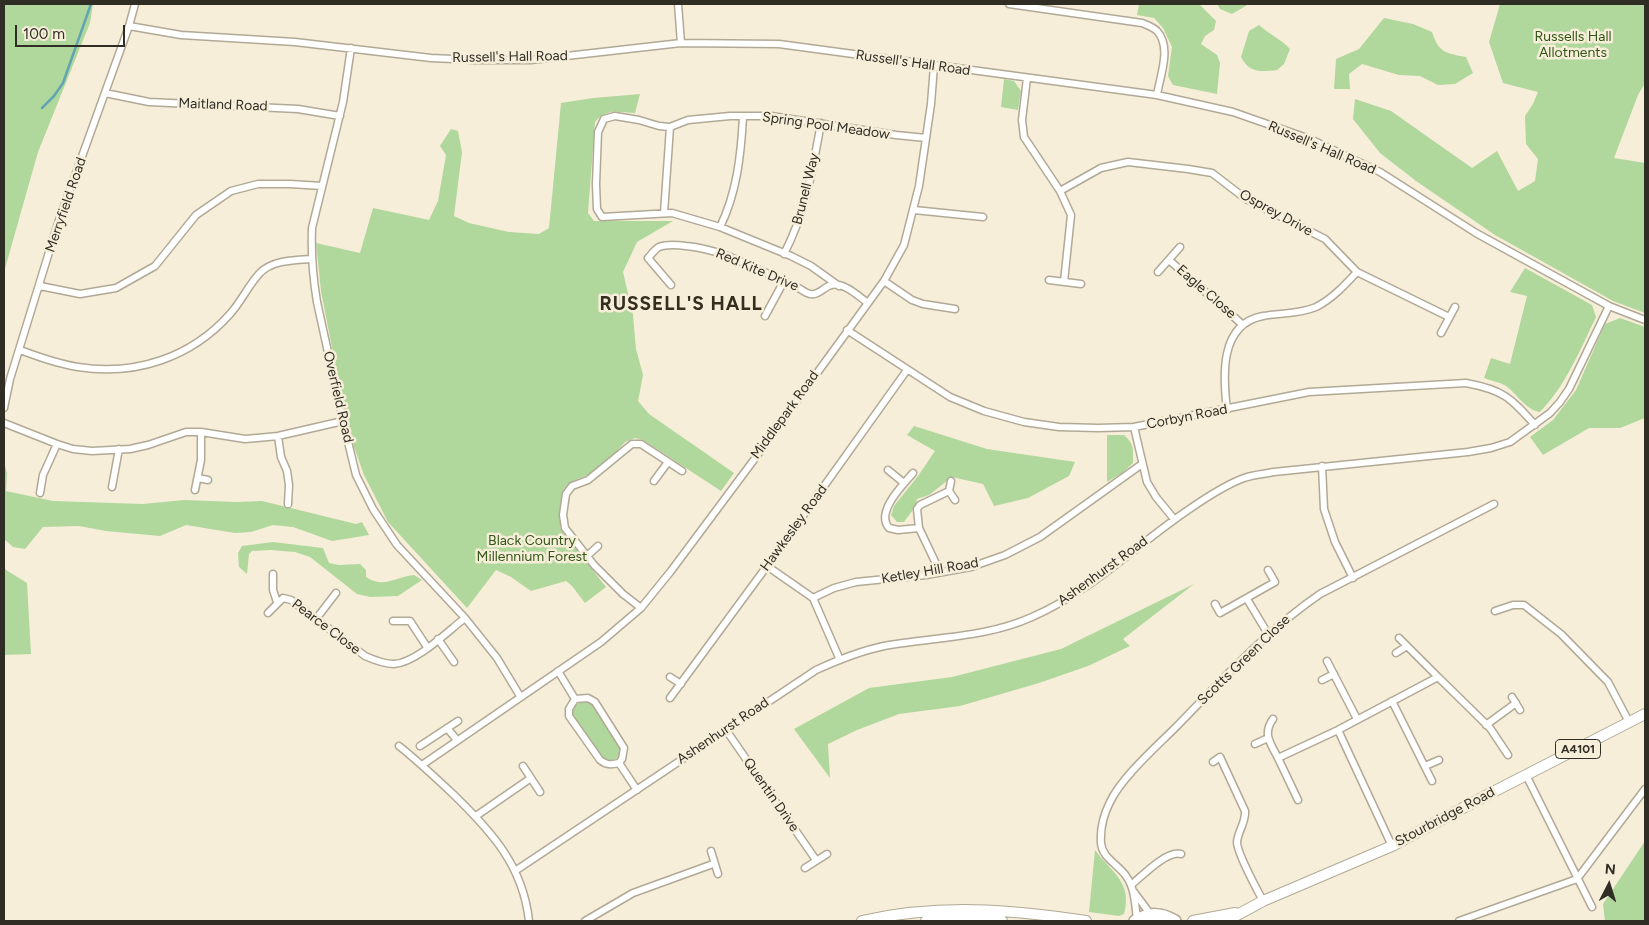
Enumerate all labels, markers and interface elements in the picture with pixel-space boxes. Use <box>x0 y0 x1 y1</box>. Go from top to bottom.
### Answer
scale bar <box>18 15 128 47</box>
text: 100 m <box>23 25 65 43</box>
park label: Russells Hall Allotments <box>1534 29 1612 62</box>
street label: Russell's Hall Road <box>855 47 971 79</box>
street label: Russell's Hall Road <box>452 48 568 66</box>
street label: Maitland Road <box>178 95 268 115</box>
street label: Spring Pool Meadow <box>761 109 891 143</box>
street label: Russell's Hall Road <box>1265 118 1379 178</box>
street label: Brunell Way <box>789 151 823 227</box>
street label: Merryfield Road <box>42 155 90 255</box>
street label: Osprey Drive <box>1236 186 1316 240</box>
street label: Red Kite Drive <box>713 245 801 295</box>
street label: Eagle Close <box>1173 262 1239 322</box>
district label: RUSSELL'S HALL <box>598 293 764 315</box>
street label: Overfield Road <box>319 350 357 444</box>
street label: Middlepark Road <box>747 368 823 462</box>
street label: Corbyn Road <box>1145 401 1229 433</box>
street label: Hawkesley Road <box>757 481 831 575</box>
park label: Black Country Millennium Forest <box>477 533 587 566</box>
street label: Ashenhurst Road <box>1055 533 1151 609</box>
street label: Ketley Hill Road <box>880 554 980 588</box>
street label: Pearce Close <box>288 596 364 658</box>
street label: Scotts Green Close <box>1194 611 1294 709</box>
street label: Ashenhurst Road <box>674 694 772 768</box>
road number: A4101 <box>1556 740 1600 759</box>
street label: Quentin Drive <box>739 755 803 835</box>
street label: Stourbridge Road <box>1392 784 1498 850</box>
north arrow <box>1584 860 1634 910</box>
text: N <box>1604 861 1616 878</box>

